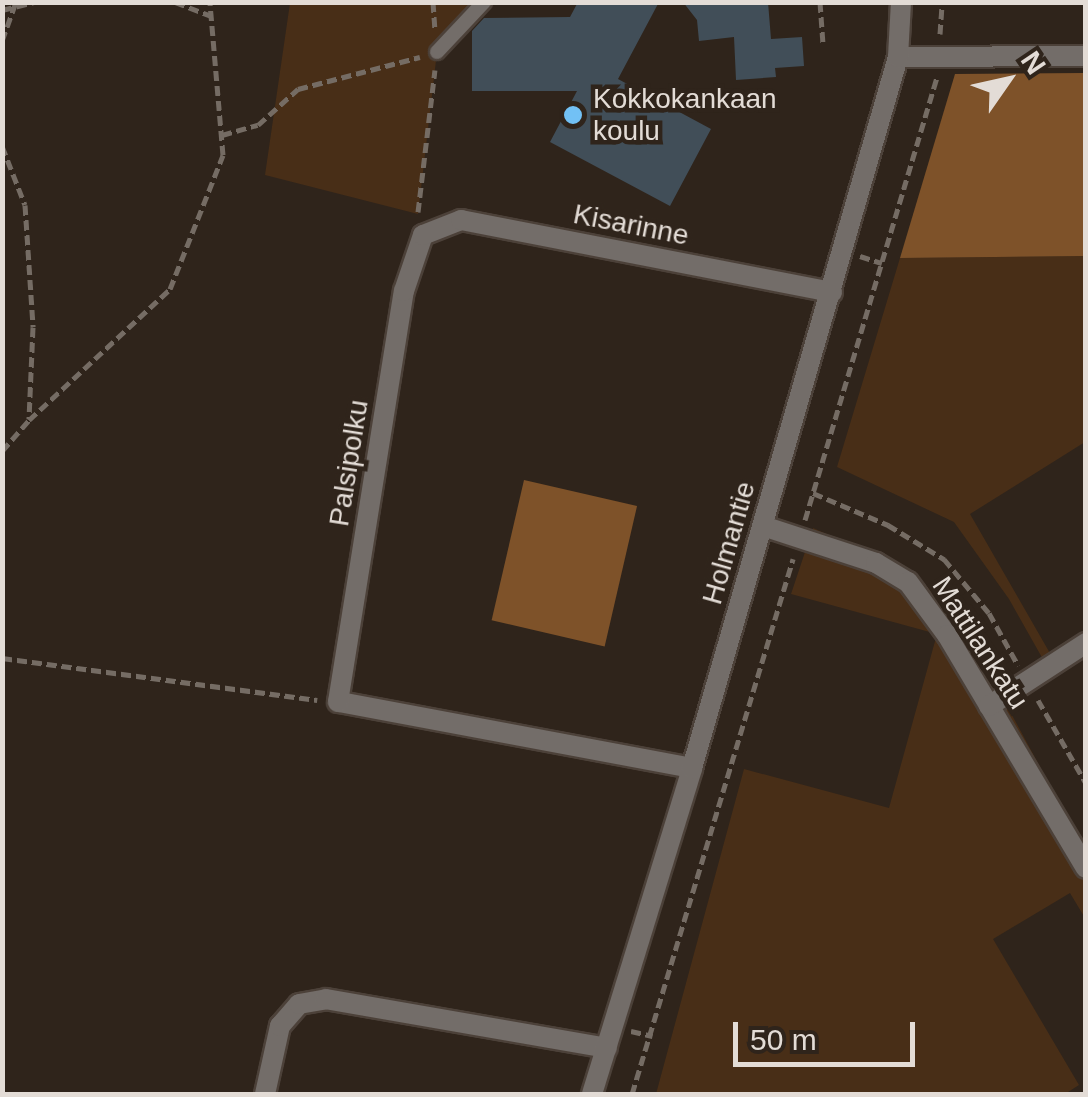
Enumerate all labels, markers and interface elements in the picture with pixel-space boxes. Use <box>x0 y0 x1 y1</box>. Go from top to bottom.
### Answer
north arrow <box>958 30 1058 130</box>
text: N <box>1015 46 1052 80</box>
place label: Kokkokankaan koulu <box>593 82 777 148</box>
marker: Kokkokankaan koulu <box>562 104 584 126</box>
street label: Kisarinne <box>571 197 691 253</box>
street label: Palsipolku <box>322 397 376 529</box>
street label: Holmantie <box>695 478 763 608</box>
street label: Mattilankatu <box>925 571 1035 715</box>
scale bar <box>738 1002 920 1064</box>
text: 50 m <box>750 1023 817 1056</box>

